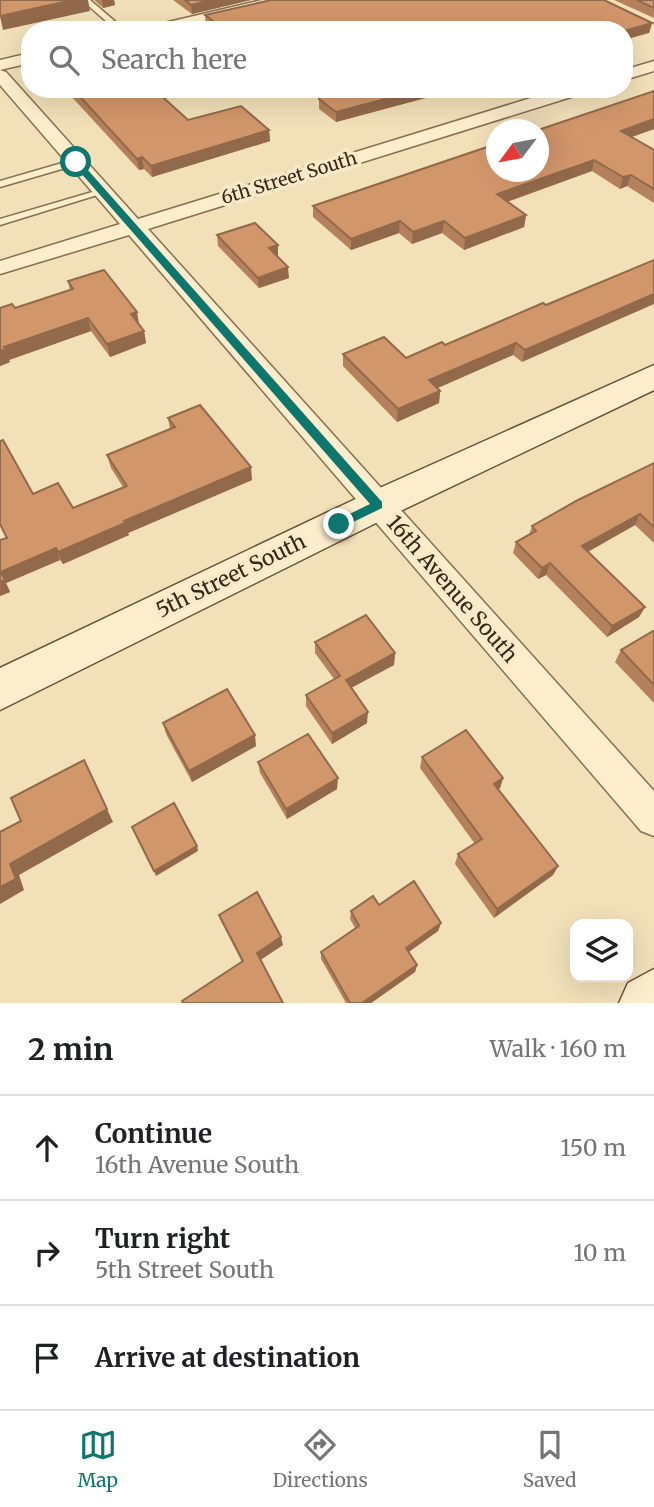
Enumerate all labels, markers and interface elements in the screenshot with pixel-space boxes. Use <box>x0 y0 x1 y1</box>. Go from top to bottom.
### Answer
search box <box>21 21 633 98</box>
icon: search <box>45 41 83 79</box>
text: Search here <box>101 43 247 76</box>
north arrow <box>486 119 549 182</box>
route start <box>60 146 91 177</box>
street label: 6th Street South <box>218 146 360 209</box>
route end <box>323 508 354 539</box>
street label: 16th Avenue South <box>381 509 524 668</box>
street label: 5th Street South <box>151 528 310 624</box>
map controls <box>570 919 633 982</box>
button: layers <box>570 919 633 982</box>
text: 2 min <box>28 1030 113 1068</box>
text: Walk · 160 m <box>490 1034 626 1063</box>
text: Continue <box>95 1117 212 1150</box>
icon: ahead <box>28 1129 66 1167</box>
text: 150 m <box>560 1133 626 1162</box>
text: 16th Avenue South <box>95 1150 299 1179</box>
text: Turn right <box>95 1222 230 1255</box>
icon: right <box>28 1234 66 1272</box>
text: 10 m <box>573 1238 626 1267</box>
text: 5th Street South <box>95 1255 274 1284</box>
icon: arrive <box>28 1339 66 1377</box>
text: Arrive at destination <box>95 1341 360 1374</box>
tab: Map <box>77 1426 118 1492</box>
tab: Directions <box>273 1426 368 1492</box>
tab: Saved <box>523 1426 577 1492</box>

